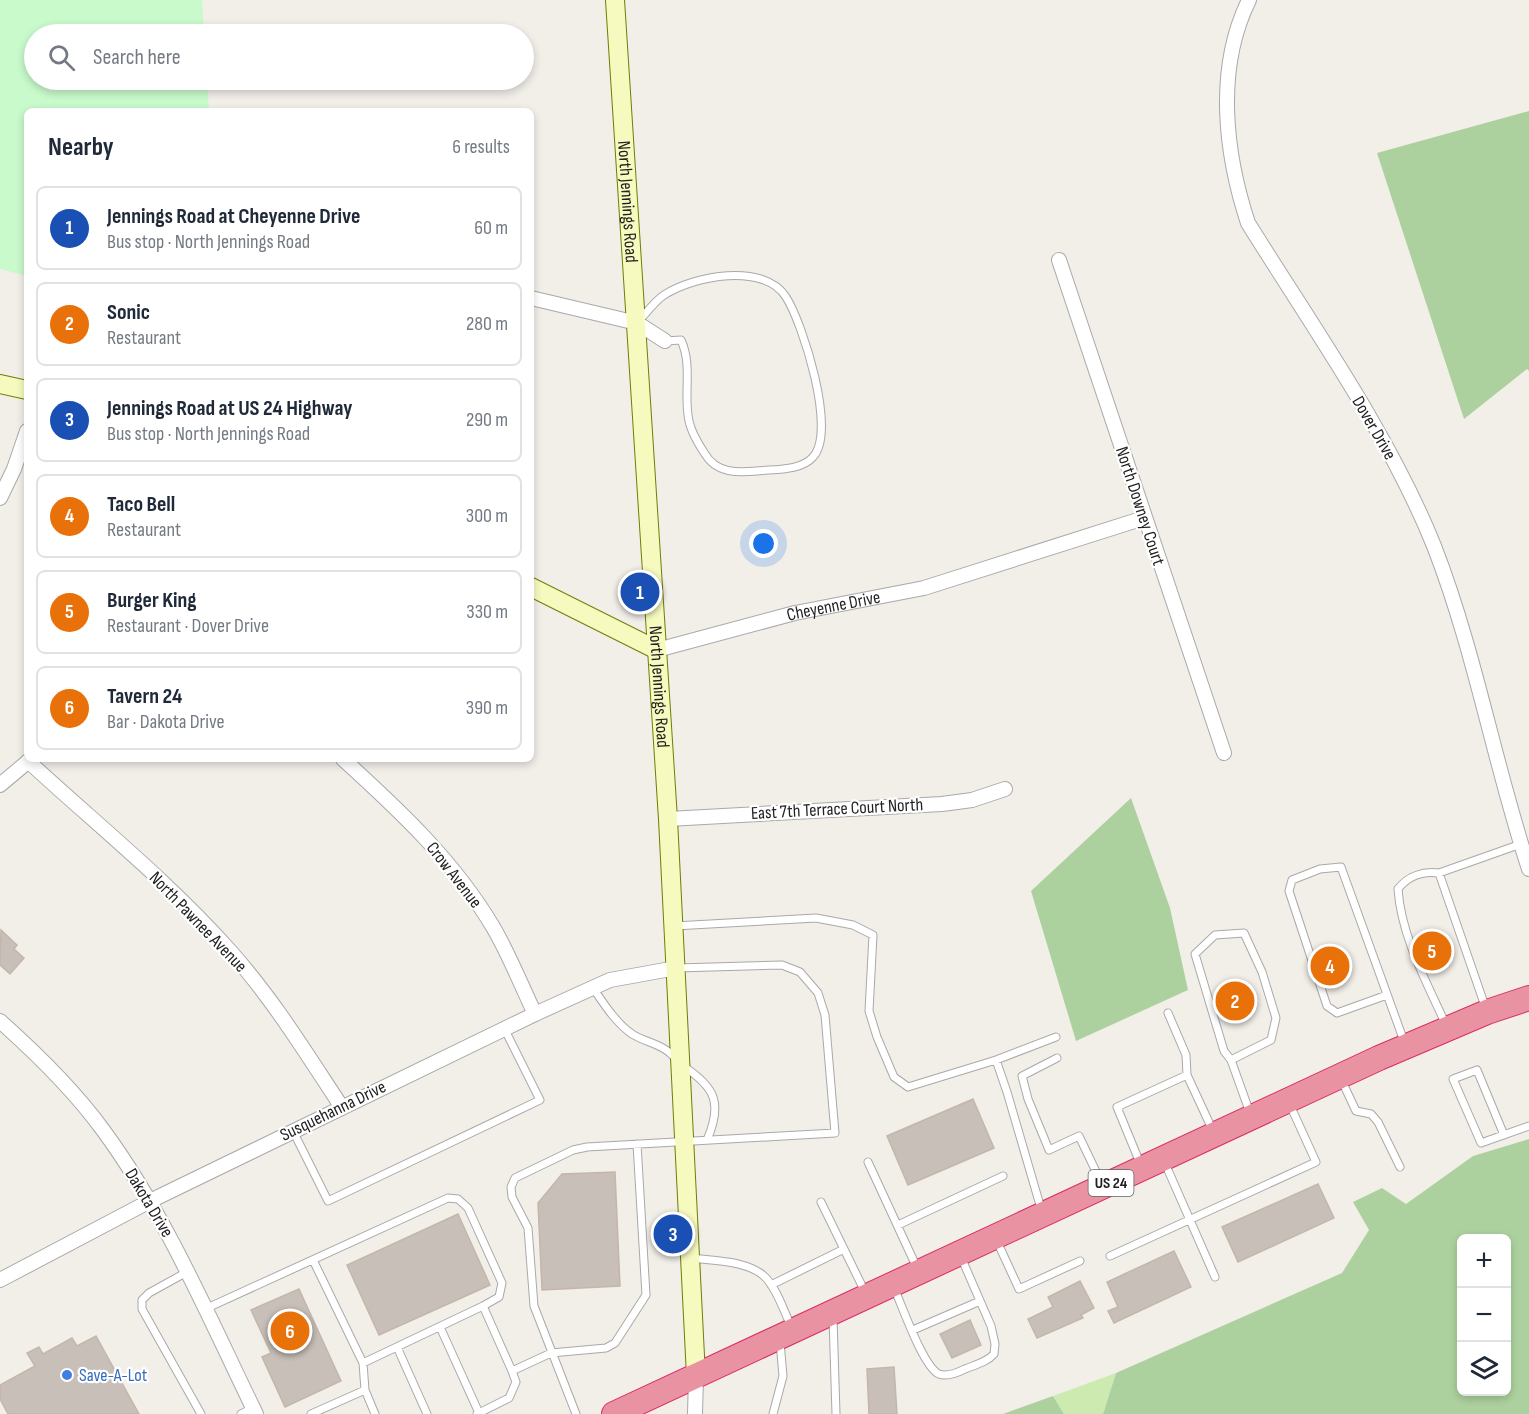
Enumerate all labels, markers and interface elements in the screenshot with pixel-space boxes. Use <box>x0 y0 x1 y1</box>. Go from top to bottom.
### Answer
search box <box>24 24 534 90</box>
icon: search <box>45 41 78 74</box>
text: Search here <box>93 44 180 71</box>
text: Nearby <box>48 132 114 163</box>
text: 6 results <box>452 135 510 159</box>
street label: North Jennings Road <box>614 140 642 263</box>
text: Jennings Road at Cheyenne Drive <box>107 203 360 230</box>
text: 1 <box>66 216 73 240</box>
text: 60 m <box>474 216 508 240</box>
text: Bus stop · North Jennings Road <box>107 230 310 254</box>
text: Sonic <box>107 299 150 326</box>
text: 2 <box>65 312 74 336</box>
text: 280 m <box>466 312 508 336</box>
text: Restaurant <box>107 326 181 350</box>
street label: Dover Drive <box>1347 393 1401 463</box>
text: Jennings Road at US 24 Highway <box>107 395 352 422</box>
text: 3 <box>65 408 74 432</box>
text: 290 m <box>466 408 508 432</box>
text: Bus stop · North Jennings Road <box>107 422 310 446</box>
street label: North Downey Court <box>1111 444 1169 568</box>
text: Taco Bell <box>107 491 175 518</box>
text: 4 <box>65 504 74 528</box>
text: 300 m <box>466 504 508 528</box>
text: Restaurant <box>107 518 181 542</box>
your location <box>749 529 778 558</box>
pin: 1 <box>620 570 660 614</box>
street label: Cheyenne Drive <box>784 586 882 625</box>
text: Burger King <box>107 587 197 614</box>
text: 5 <box>65 600 74 624</box>
text: 330 m <box>466 600 508 624</box>
text: Restaurant · Dover Drive <box>107 614 269 638</box>
street label: North Jennings Road <box>645 625 674 748</box>
text: Tavern 24 <box>107 683 182 710</box>
text: 6 <box>65 696 74 720</box>
text: 390 m <box>466 696 508 720</box>
text: Bar · Dakota Drive <box>107 710 225 734</box>
street label: East 7th Terrace Court North <box>750 794 924 824</box>
street label: Crow Avenue <box>422 838 486 912</box>
street label: North Pawnee Avenue <box>145 867 251 977</box>
pin: 5 <box>1412 928 1452 974</box>
pin: 4 <box>1310 944 1350 988</box>
pin: 2 <box>1216 978 1254 1024</box>
street label: Susquehanna Drive <box>277 1076 389 1146</box>
street label: Dakota Drive <box>120 1165 178 1241</box>
road number: US 24 <box>1088 1170 1134 1196</box>
pin: 3 <box>654 1212 692 1256</box>
map controls <box>1457 1234 1511 1396</box>
button: + <box>1457 1234 1511 1288</box>
button: − <box>1457 1288 1511 1342</box>
pin: 6 <box>270 1308 310 1354</box>
button: layers <box>1457 1342 1511 1396</box>
place label: Save-A-Lot <box>79 1365 148 1386</box>
marker: Save-A-Lot <box>60 1368 74 1382</box>

